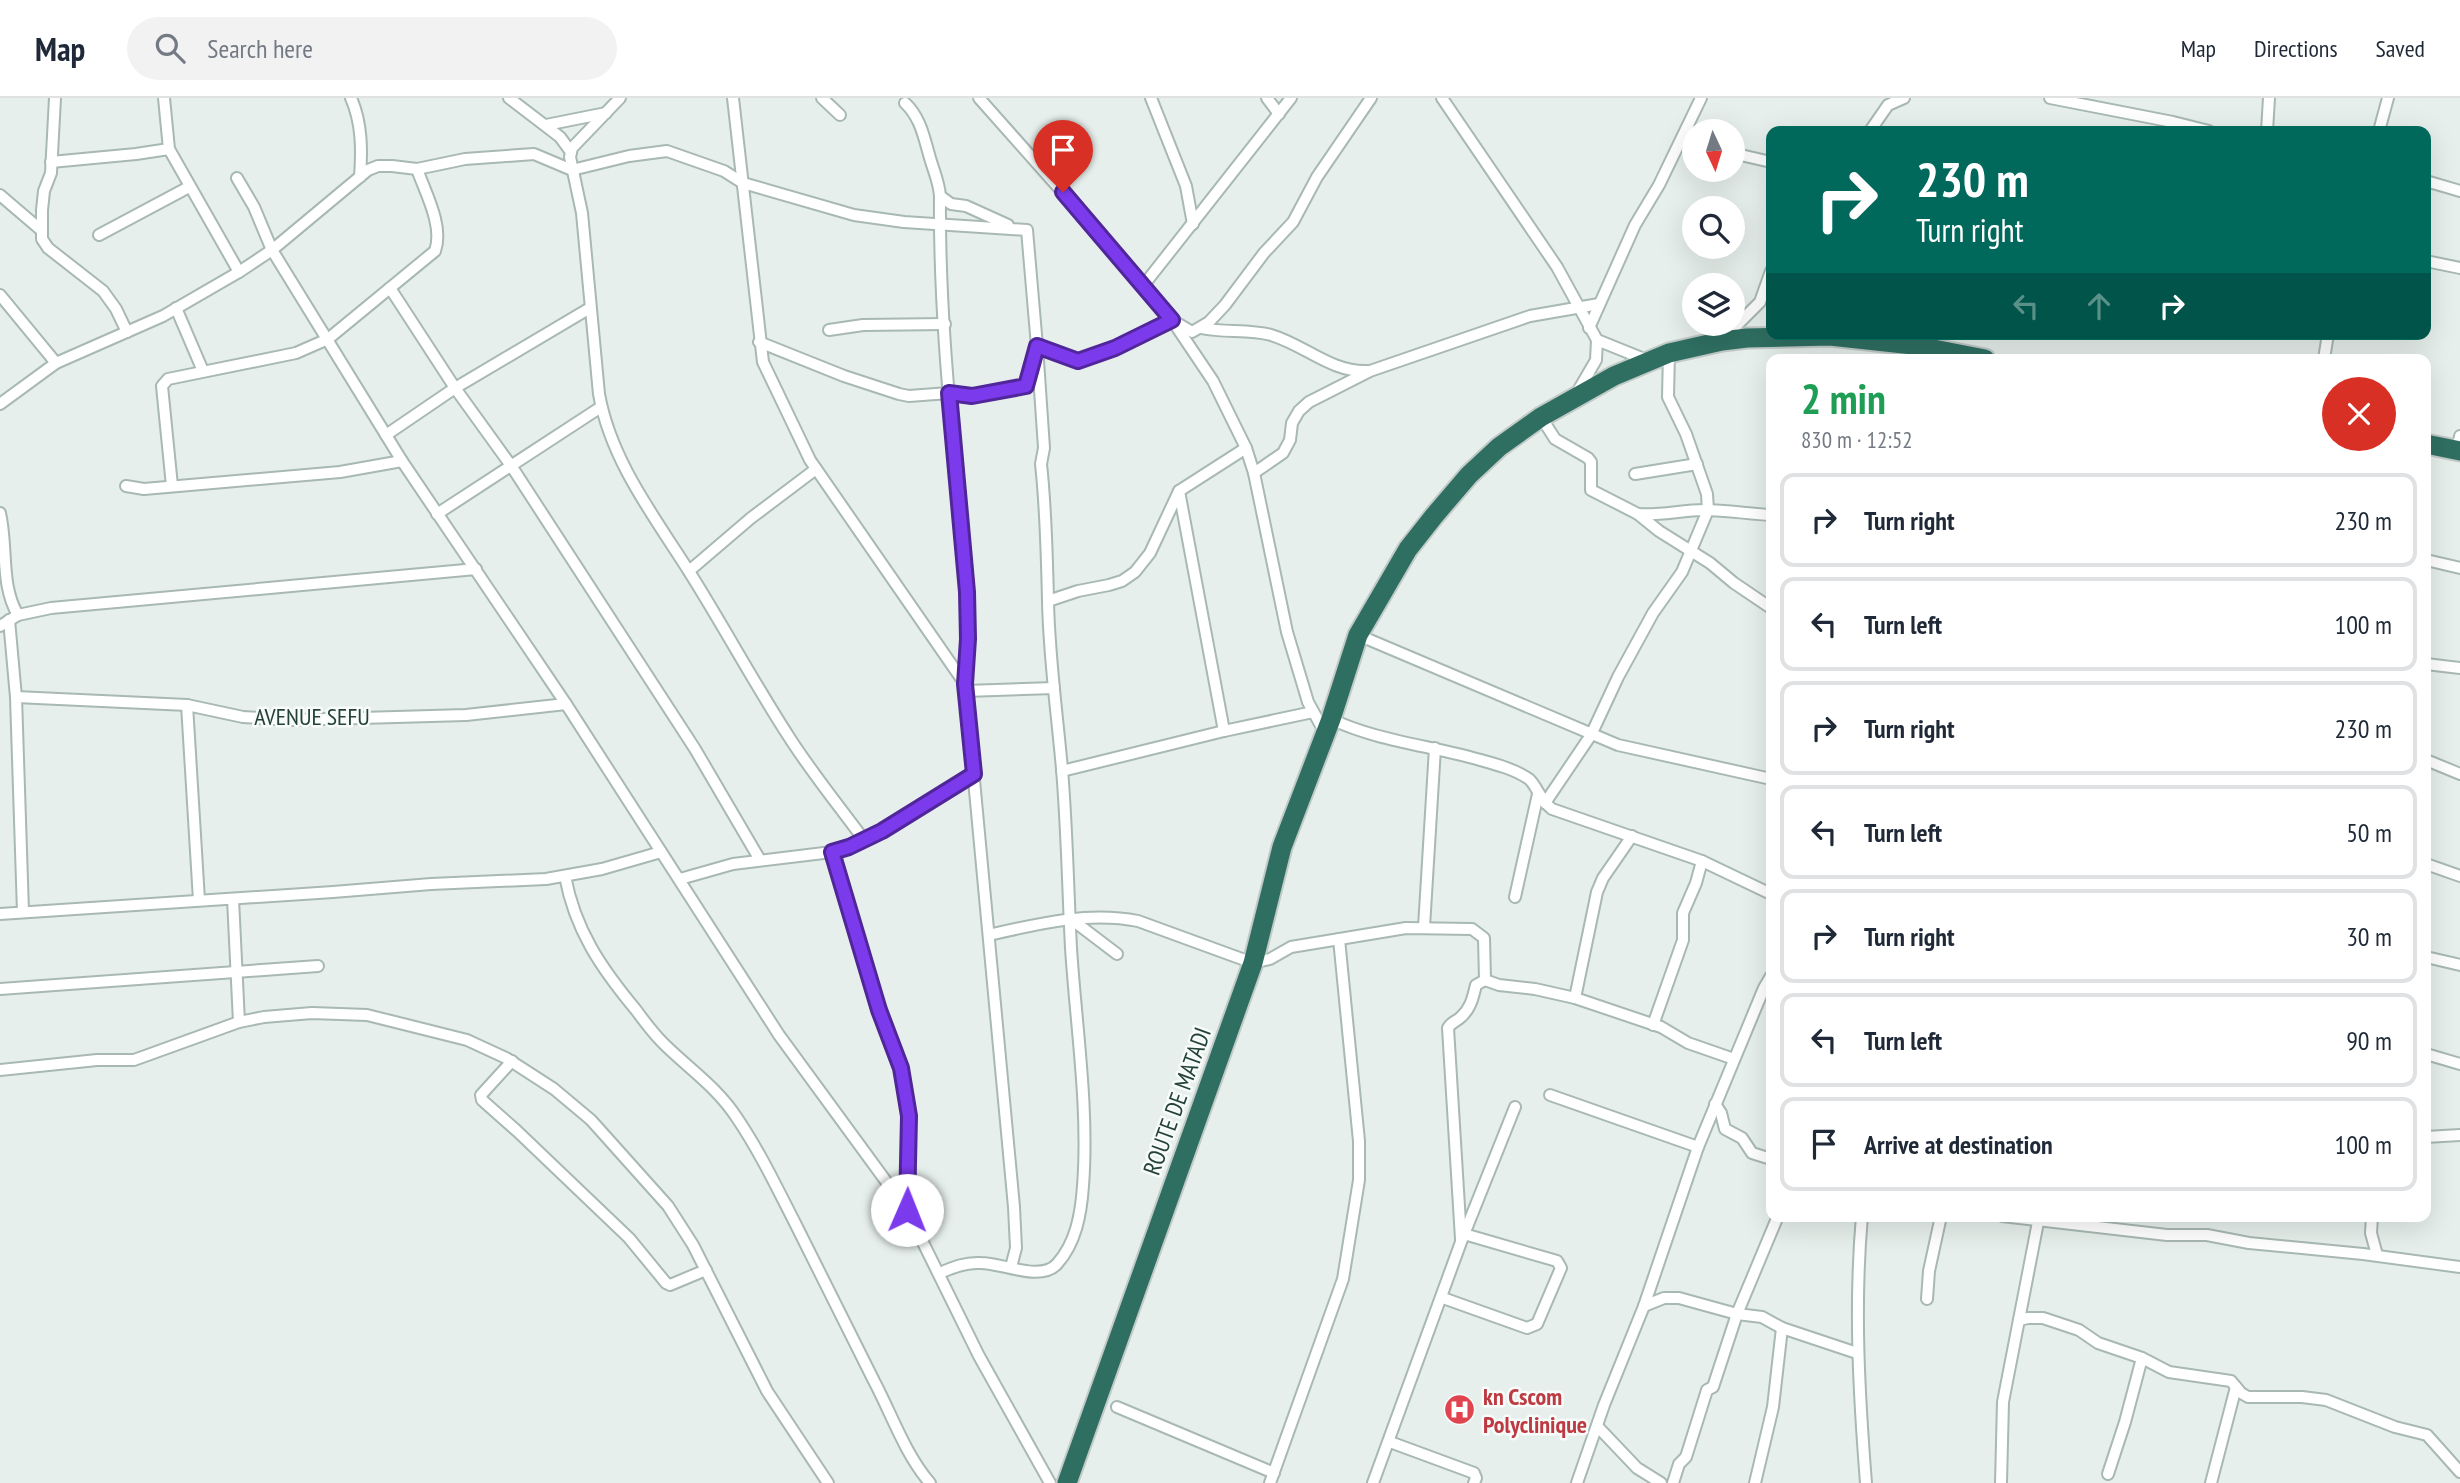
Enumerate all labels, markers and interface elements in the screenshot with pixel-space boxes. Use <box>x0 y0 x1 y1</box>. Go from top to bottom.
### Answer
search box <box>127 17 617 80</box>
text: Map <box>35 27 85 70</box>
icon: search <box>151 29 189 67</box>
text: Search here <box>207 32 313 65</box>
text: Map <box>2181 33 2216 64</box>
text: Directions <box>2254 33 2338 64</box>
text: Saved <box>2376 33 2425 64</box>
north arrow <box>1682 119 1745 182</box>
map controls <box>1682 119 1745 336</box>
pin <box>1033 120 1093 192</box>
icon: arrive <box>1044 131 1082 169</box>
text: 230 m <box>1916 147 2029 211</box>
icon: right <box>1801 154 1892 245</box>
button: search <box>1682 196 1745 259</box>
text: Turn right <box>1916 209 2024 251</box>
button: layers <box>1682 273 1745 336</box>
icon: left <box>2007 287 2045 325</box>
icon: ahead <box>2080 287 2118 325</box>
icon: right <box>2153 287 2191 325</box>
text: 2 min <box>1801 371 1886 426</box>
button: close <box>2322 377 2396 451</box>
text: 830 m · 12:52 <box>1801 425 1913 454</box>
icon: right <box>1805 501 1843 539</box>
text: Turn right <box>1864 504 1955 537</box>
text: 230 m <box>2334 504 2392 537</box>
icon: left <box>1805 605 1843 643</box>
text: Turn left <box>1864 608 1942 641</box>
text: 100 m <box>2334 608 2392 641</box>
street label: AVENUE SEFU <box>254 701 370 732</box>
icon: right <box>1805 709 1843 747</box>
text: Turn right <box>1864 712 1955 745</box>
text: 230 m <box>2334 712 2392 745</box>
icon: left <box>1805 813 1843 851</box>
text: Turn left <box>1864 816 1942 849</box>
text: 50 m <box>2346 816 2392 849</box>
icon: right <box>1805 917 1843 955</box>
text: Turn right <box>1864 920 1955 953</box>
text: 30 m <box>2346 920 2392 953</box>
icon: left <box>1805 1021 1843 1059</box>
street label: ROUTE DE MATADI <box>1136 1023 1218 1179</box>
text: Turn left <box>1864 1024 1942 1057</box>
text: 90 m <box>2346 1024 2392 1057</box>
icon: arrive <box>1805 1125 1843 1163</box>
text: Arrive at destination <box>1864 1128 2053 1161</box>
text: 100 m <box>2334 1128 2392 1161</box>
position arrow <box>870 1173 944 1247</box>
place label: kn Cscom Polyclinique <box>1483 1381 1587 1440</box>
hospital icon: kn Cscom Polyclinique <box>1443 1393 1477 1427</box>

